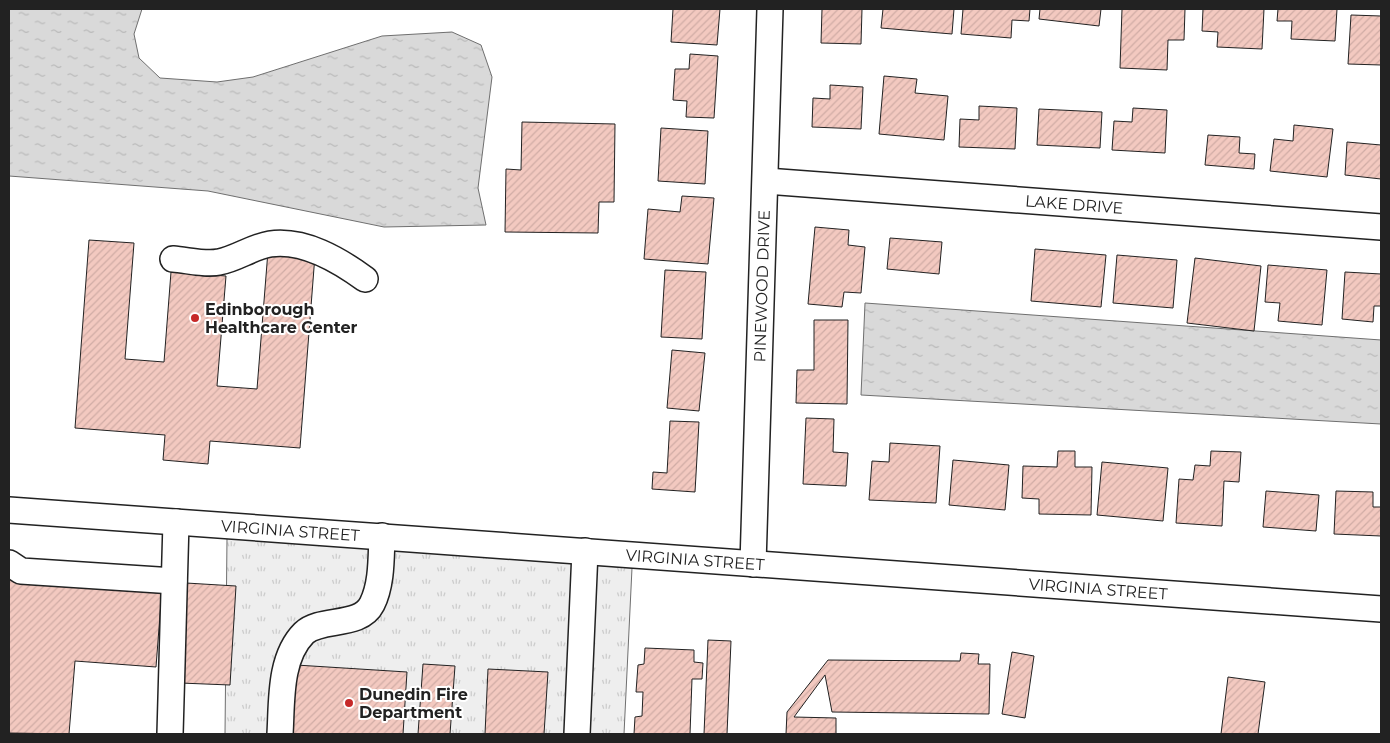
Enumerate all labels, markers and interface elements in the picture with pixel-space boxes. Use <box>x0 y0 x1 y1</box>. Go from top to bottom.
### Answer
street label: LAKE DRIVE <box>1024 191 1124 217</box>
street label: PINEWOOD DRIVE <box>750 210 773 363</box>
place label: Edinborough Healthcare Center <box>205 300 357 337</box>
marker: Edinborough Healthcare Center <box>189 312 201 324</box>
street label: VIRGINIA STREET <box>220 516 361 545</box>
street label: VIRGINIA STREET <box>625 545 766 574</box>
street label: VIRGINIA STREET <box>1028 574 1169 603</box>
place label: Dunedin Fire Department <box>359 685 468 722</box>
marker: Dunedin Fire Department <box>343 697 355 709</box>

